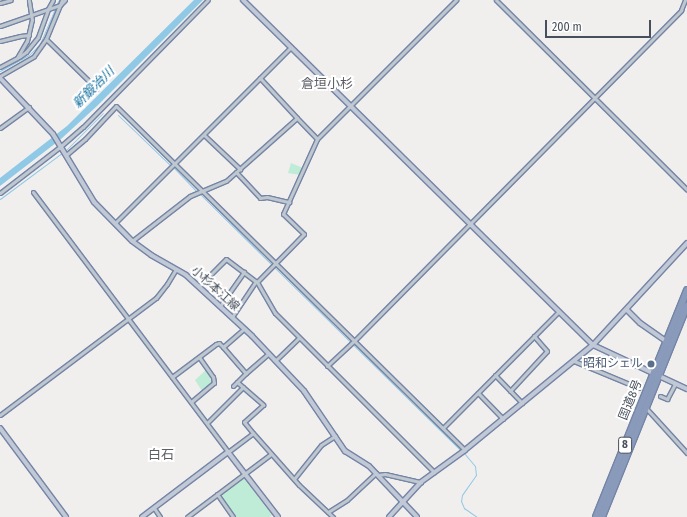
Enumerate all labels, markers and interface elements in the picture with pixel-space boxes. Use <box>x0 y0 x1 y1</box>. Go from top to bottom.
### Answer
scale bar <box>547 12 653 38</box>
text: 200 m <box>552 20 582 34</box>
water label: 新鍛冶川 <box>70 64 118 112</box>
district label: 倉垣小杉 <box>301 76 353 92</box>
street label: 小杉本江線 <box>188 264 242 314</box>
place label: 昭和シェル <box>583 357 643 371</box>
marker: 昭和シェル <box>646 359 656 369</box>
street label: 国道8号 <box>616 378 646 422</box>
road number: 8 <box>618 436 632 454</box>
district label: 白石 <box>148 447 174 463</box>

